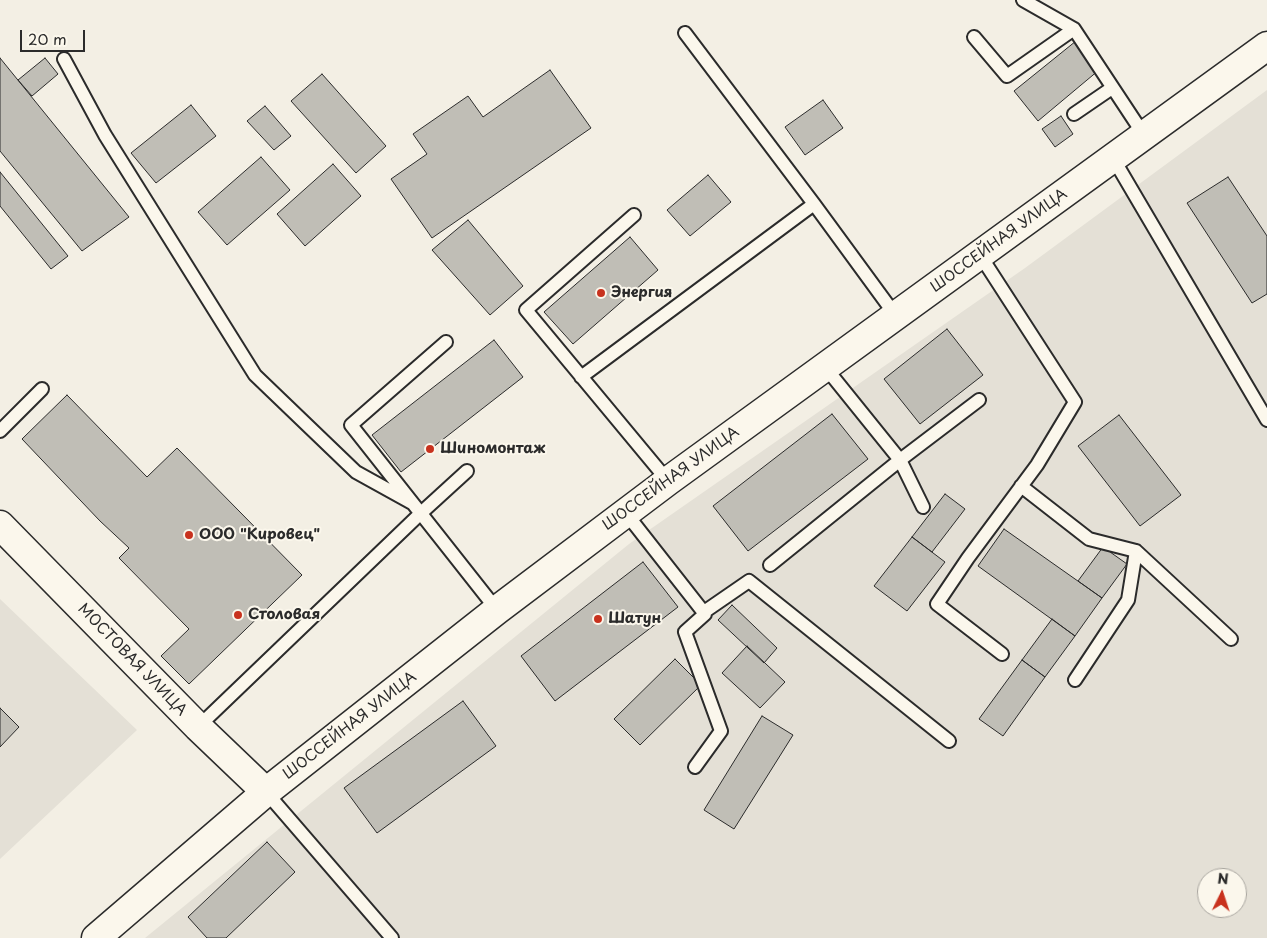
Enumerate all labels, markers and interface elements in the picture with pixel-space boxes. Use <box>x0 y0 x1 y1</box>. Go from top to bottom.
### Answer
scale bar <box>22 20 88 52</box>
text: 20 m <box>28 27 67 50</box>
street label: ШОССЕЙНАЯ УЛИЦА <box>927 185 1071 297</box>
place label: Энергия <box>611 284 673 302</box>
marker: Энергия <box>595 287 607 299</box>
street label: ШОССЕЙНАЯ УЛИЦА <box>599 423 743 535</box>
place label: Шиномонтаж <box>440 440 545 458</box>
marker: Шиномонтаж <box>424 443 436 455</box>
place label: ООО "Кировец" <box>199 526 320 544</box>
marker: ООО "Кировец" <box>183 529 195 541</box>
street label: МОСТОВАЯ УЛИЦА <box>74 600 190 720</box>
place label: Столовая <box>248 606 320 624</box>
marker: Столовая <box>232 609 244 621</box>
place label: Шатун <box>608 610 661 628</box>
marker: Шатун <box>592 613 604 625</box>
street label: ШОССЕЙНАЯ УЛИЦА <box>280 668 420 784</box>
north arrow <box>1197 868 1247 918</box>
text: N <box>1217 868 1229 889</box>

